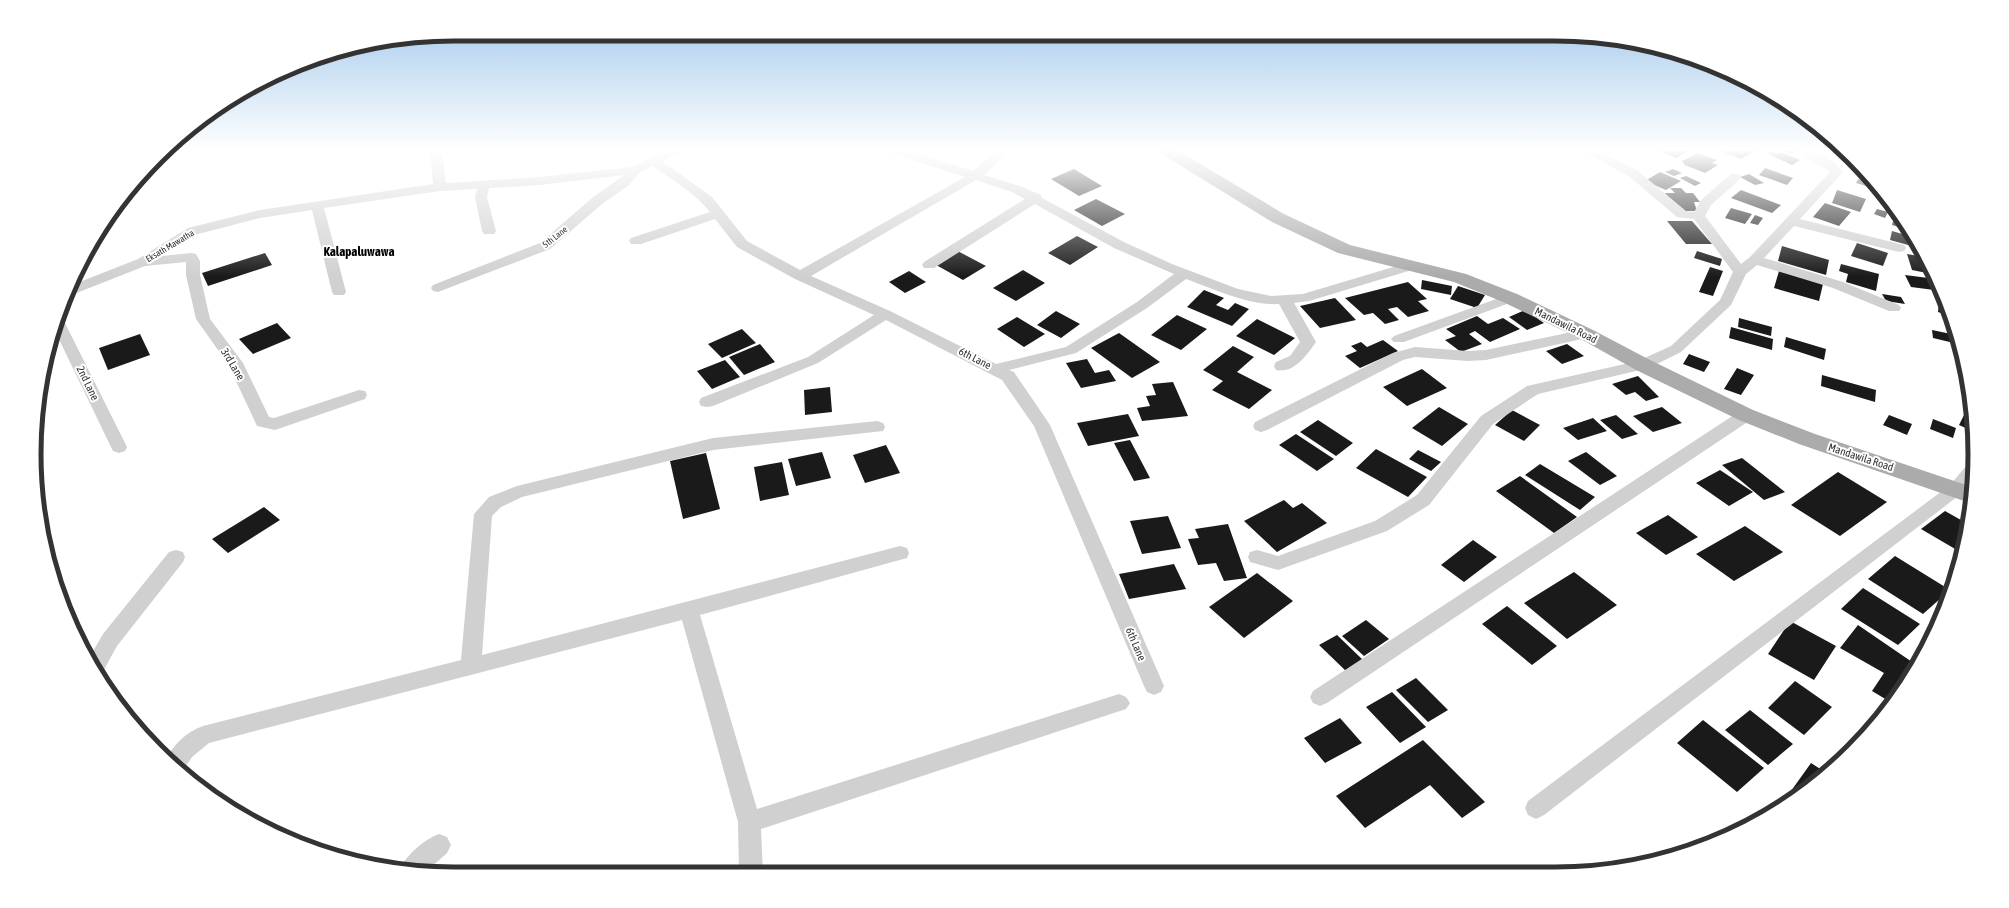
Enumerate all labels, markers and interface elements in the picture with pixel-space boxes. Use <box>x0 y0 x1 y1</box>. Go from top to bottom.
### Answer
street label: 5th Lane <box>541 224 569 250</box>
street label: Eksath Mawatha <box>144 228 196 264</box>
district label: Kalapaluwawa <box>324 244 394 259</box>
street label: Mandawila Road <box>1533 305 1599 345</box>
street label: 6th Lane <box>957 345 993 371</box>
street label: 3rd Lane <box>219 346 247 382</box>
street label: 2nd Lane <box>75 364 101 402</box>
street label: Mandawila Road <box>1827 441 1895 473</box>
street label: 6th Lane <box>1124 626 1148 662</box>

